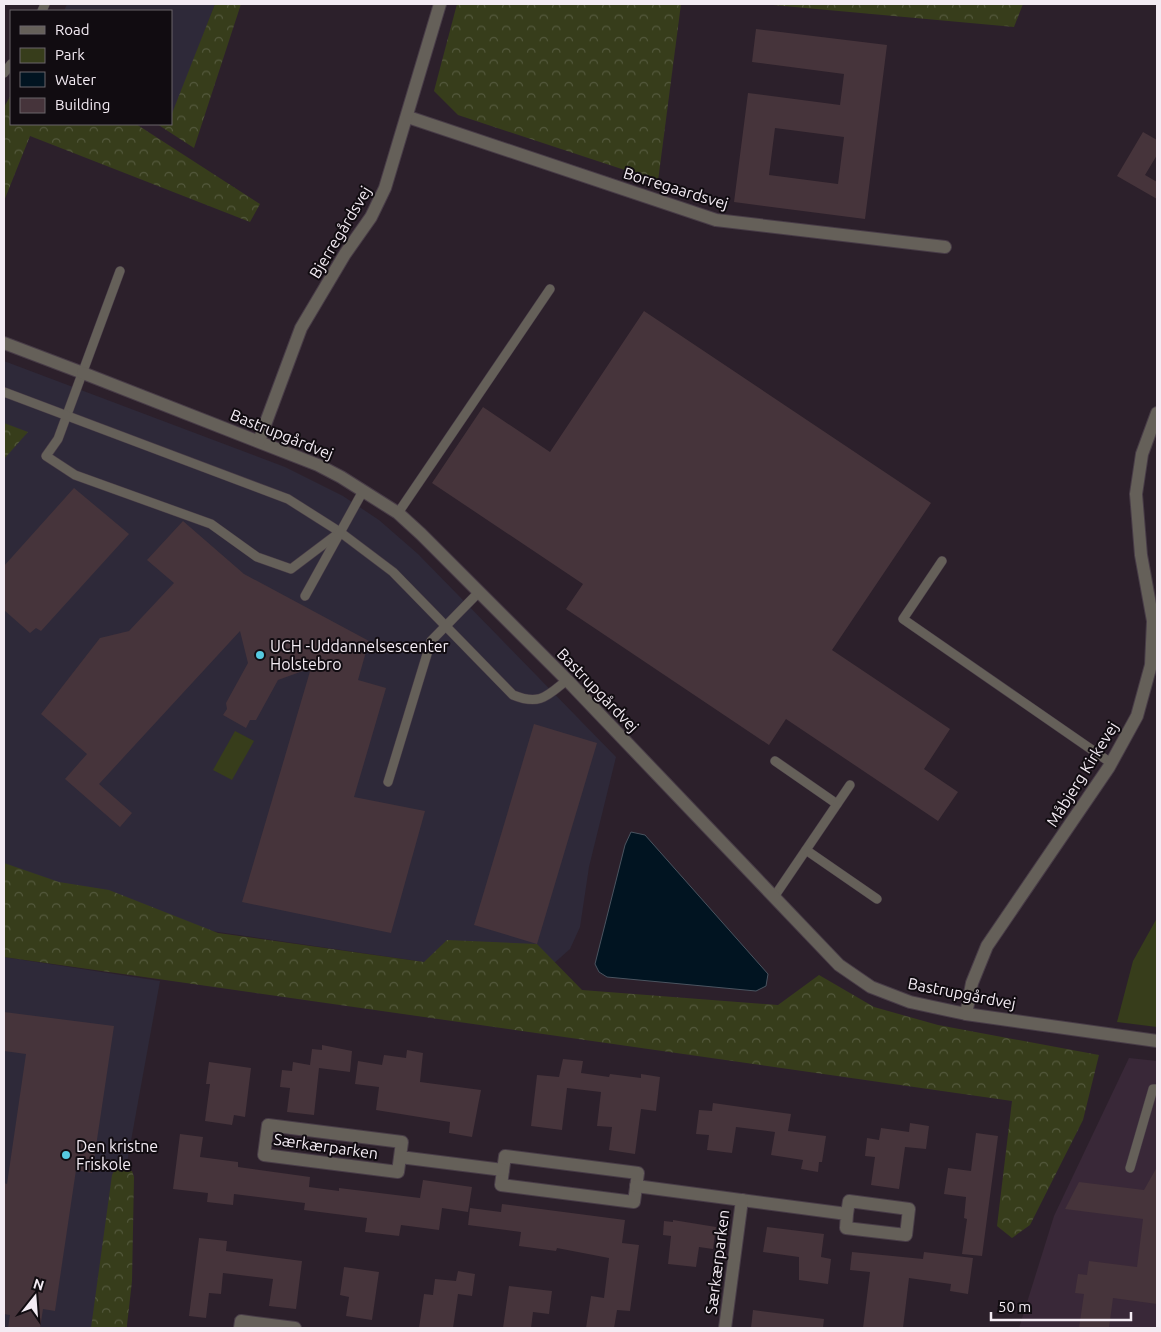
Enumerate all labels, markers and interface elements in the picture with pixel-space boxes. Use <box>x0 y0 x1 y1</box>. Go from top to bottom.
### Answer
legend <box>10 10 172 125</box>
text: Road <box>55 21 90 38</box>
text: Park <box>55 46 85 63</box>
text: Water <box>55 71 96 88</box>
text: Building <box>55 96 110 113</box>
street label: Borregaardsvej <box>621 163 731 213</box>
street label: Bjerregårdsvej <box>305 183 375 281</box>
street label: Bastrupgårdvej <box>228 405 336 463</box>
place label: UCH -Uddannelsescenter Holstebro <box>270 637 449 673</box>
street label: Bastrupgårdvej <box>553 644 643 736</box>
marker: UCH -Uddannelsescenter Holstebro <box>254 649 266 661</box>
street label: Måbjerg Kirkevej <box>1042 718 1122 830</box>
street label: Bastrupgårdvej <box>907 974 1017 1012</box>
street label: Særkærparken <box>273 1130 379 1162</box>
place label: Den kristne Friskole <box>76 1137 158 1173</box>
marker: Den kristne Friskole <box>60 1149 72 1161</box>
street label: Særkærparken <box>702 1209 732 1315</box>
north arrow <box>10 1272 60 1322</box>
text: N <box>31 1275 46 1294</box>
scale bar <box>991 1290 1131 1322</box>
text: 50 m <box>998 1298 1031 1315</box>

